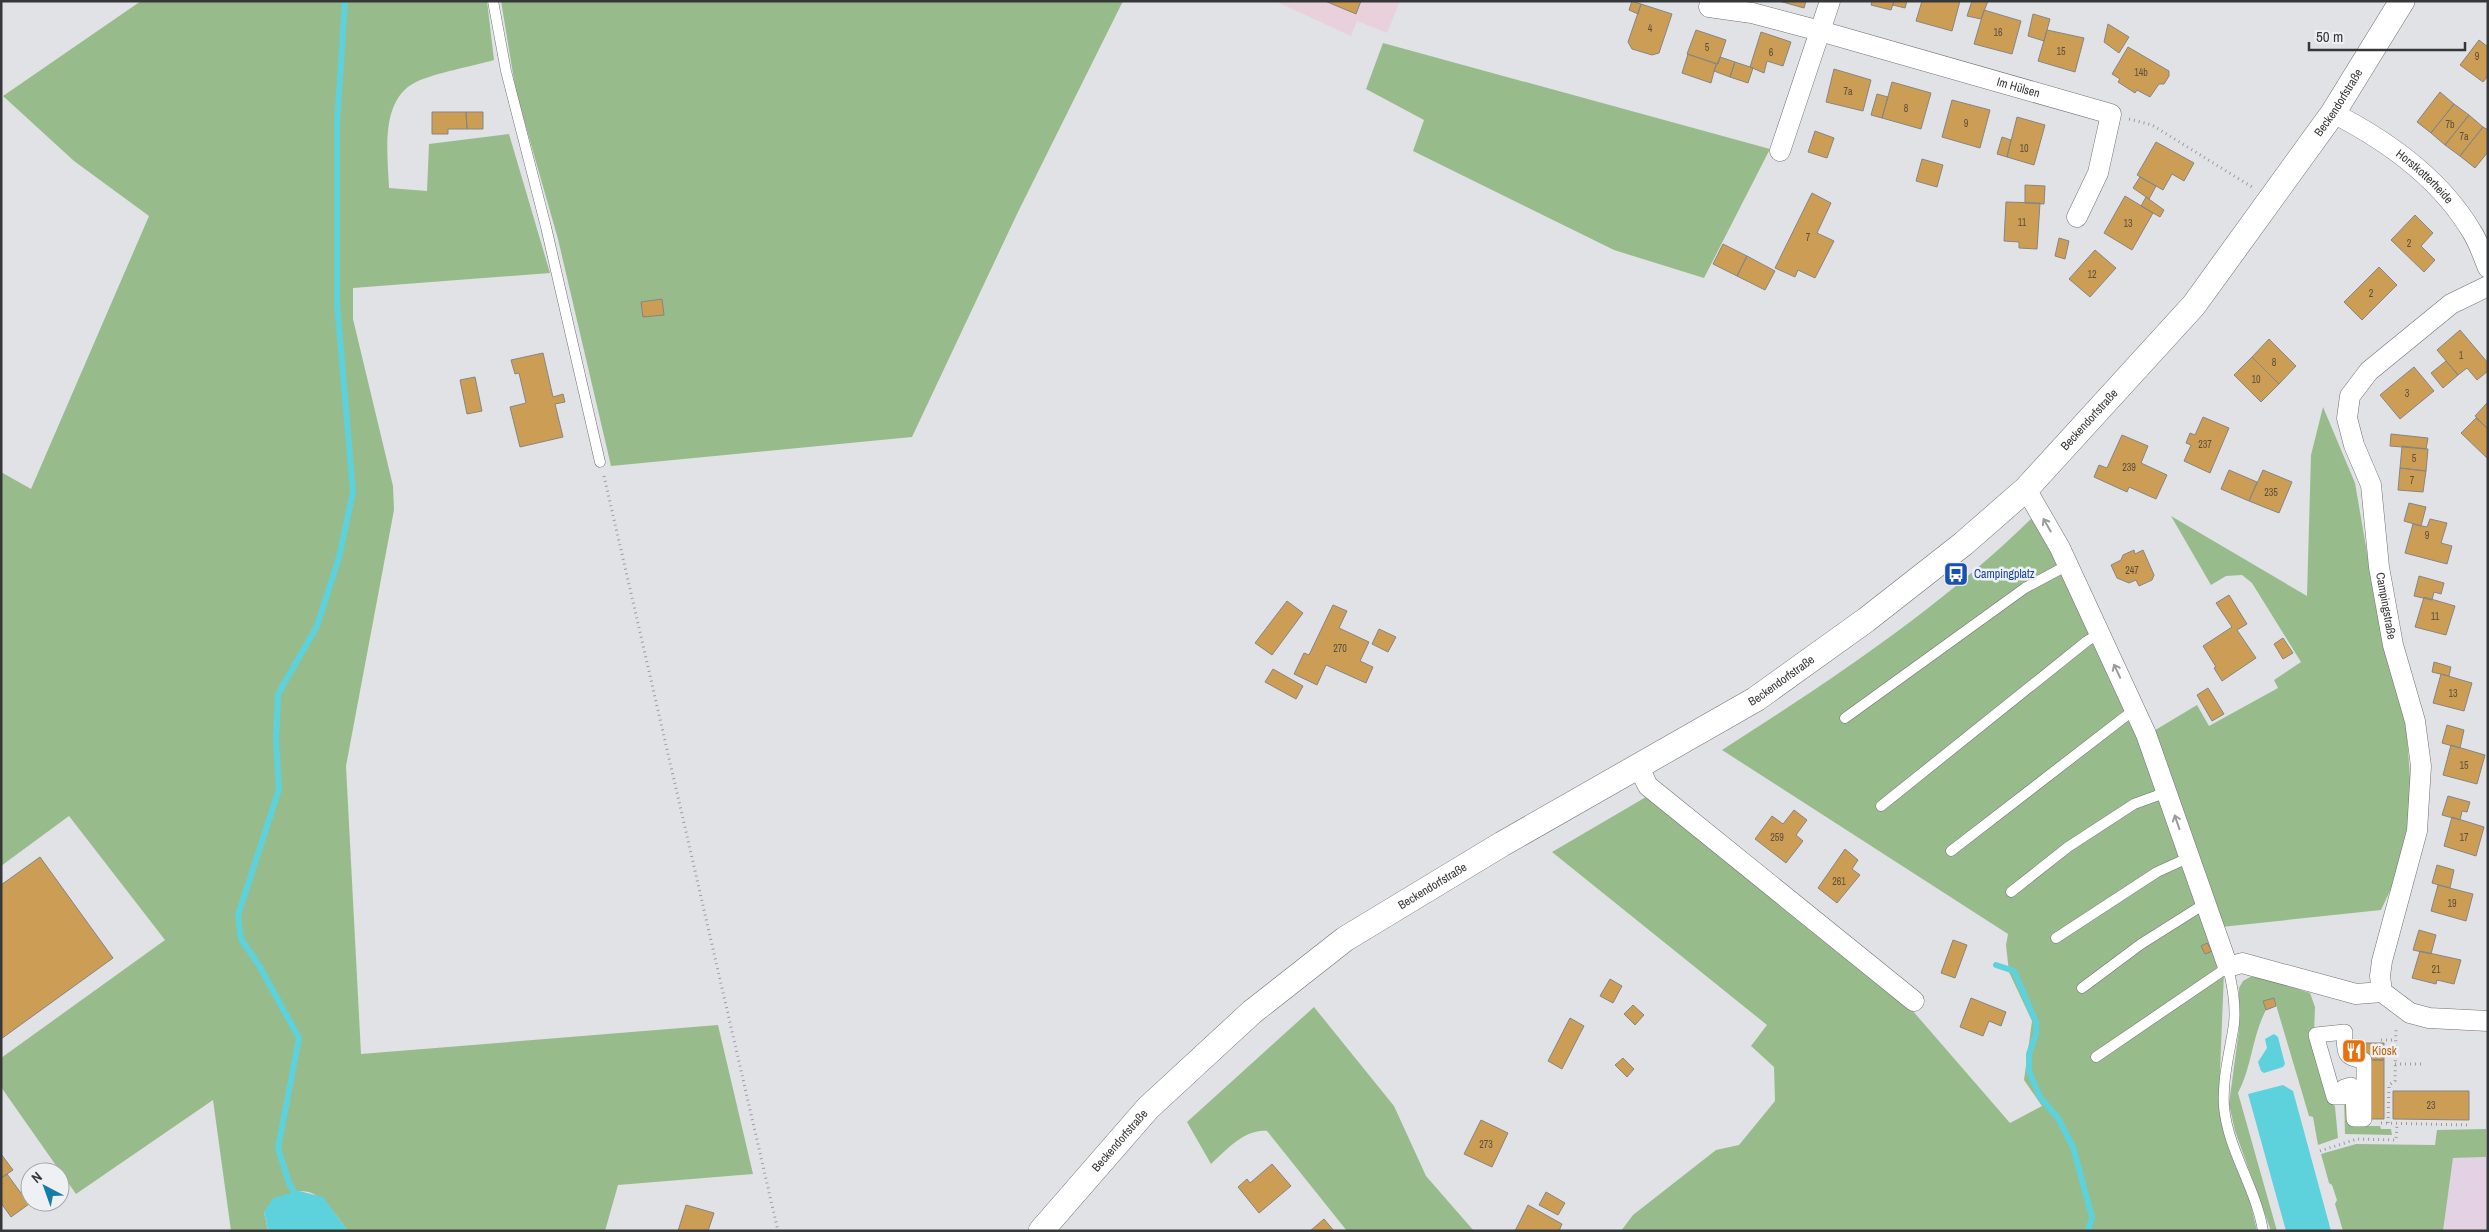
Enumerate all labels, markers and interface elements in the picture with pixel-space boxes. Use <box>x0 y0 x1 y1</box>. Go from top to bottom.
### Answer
scale bar <box>2309 20 2465 52</box>
house number: 4 <box>1648 22 1653 35</box>
house number: 16 <box>1993 26 2003 39</box>
text: 50 m <box>2316 26 2343 47</box>
house number: 5 <box>1705 41 1710 54</box>
house number: 15 <box>2056 45 2066 58</box>
house number: 6 <box>1769 46 1774 59</box>
house number: 9 <box>2475 50 2480 63</box>
house number: 14b <box>2134 66 2148 79</box>
street label: Beckendorfstraße <box>2311 66 2366 140</box>
street label: Im Hülsen <box>1995 74 2042 101</box>
house number: 7a <box>1843 85 1853 98</box>
house number: 8 <box>1904 102 1909 115</box>
house number: 9 <box>1964 117 1969 130</box>
house number: 7b <box>2445 118 2455 131</box>
house number: 7a <box>2459 130 2469 143</box>
house number: 10 <box>2019 142 2029 155</box>
street label: Horstkotterheide <box>2393 146 2457 207</box>
house number: 11 <box>2018 216 2027 229</box>
house number: 13 <box>2123 217 2133 230</box>
house number: 7 <box>1806 231 1811 244</box>
house number: 2 <box>2407 237 2412 250</box>
house number: 12 <box>2087 268 2097 281</box>
house number: 2 <box>2369 287 2374 300</box>
house number: 1 <box>2459 349 2464 362</box>
house number: 8 <box>2272 356 2277 369</box>
house number: 10 <box>2251 373 2261 386</box>
street label: Beckendorfstraße <box>2057 385 2121 454</box>
house number: 3 <box>2405 387 2410 400</box>
house number: 237 <box>2198 438 2212 451</box>
house number: 5 <box>2412 452 2417 465</box>
house number: 239 <box>2122 461 2136 474</box>
house number: 7 <box>2410 474 2415 487</box>
house number: 235 <box>2264 486 2278 499</box>
one-way arrow <box>2041 518 2051 532</box>
house number: 9 <box>2425 529 2430 542</box>
bus stop icon: Campingplatz <box>1943 561 1969 587</box>
house number: 247 <box>2125 564 2139 577</box>
place label: Campingplatz <box>1974 566 2035 582</box>
street label: Campingstraße <box>2372 571 2400 641</box>
house number: 11 <box>2431 610 2440 623</box>
house number: 270 <box>1333 642 1347 655</box>
street label: Beckendorfstraße <box>1745 652 1818 710</box>
one-way arrow <box>2112 664 2121 679</box>
house number: 13 <box>2448 687 2458 700</box>
house number: 15 <box>2459 759 2469 772</box>
one-way arrow <box>2172 814 2181 830</box>
house number: 259 <box>1770 831 1784 844</box>
house number: 17 <box>2459 831 2469 844</box>
street label: Beckendorfstraße <box>1395 859 1470 913</box>
house number: 261 <box>1832 875 1846 888</box>
house number: 19 <box>2447 897 2457 910</box>
house number: 21 <box>2431 963 2441 976</box>
restaurant icon: Kiosk <box>2341 1038 2367 1064</box>
place label: Kiosk <box>2372 1043 2397 1059</box>
house number: 23 <box>2426 1099 2436 1112</box>
street label: Beckendorfstraße <box>1088 1106 1151 1175</box>
house number: 273 <box>1479 1138 1493 1151</box>
north arrow <box>20 1162 70 1212</box>
text: N <box>27 1168 46 1187</box>

